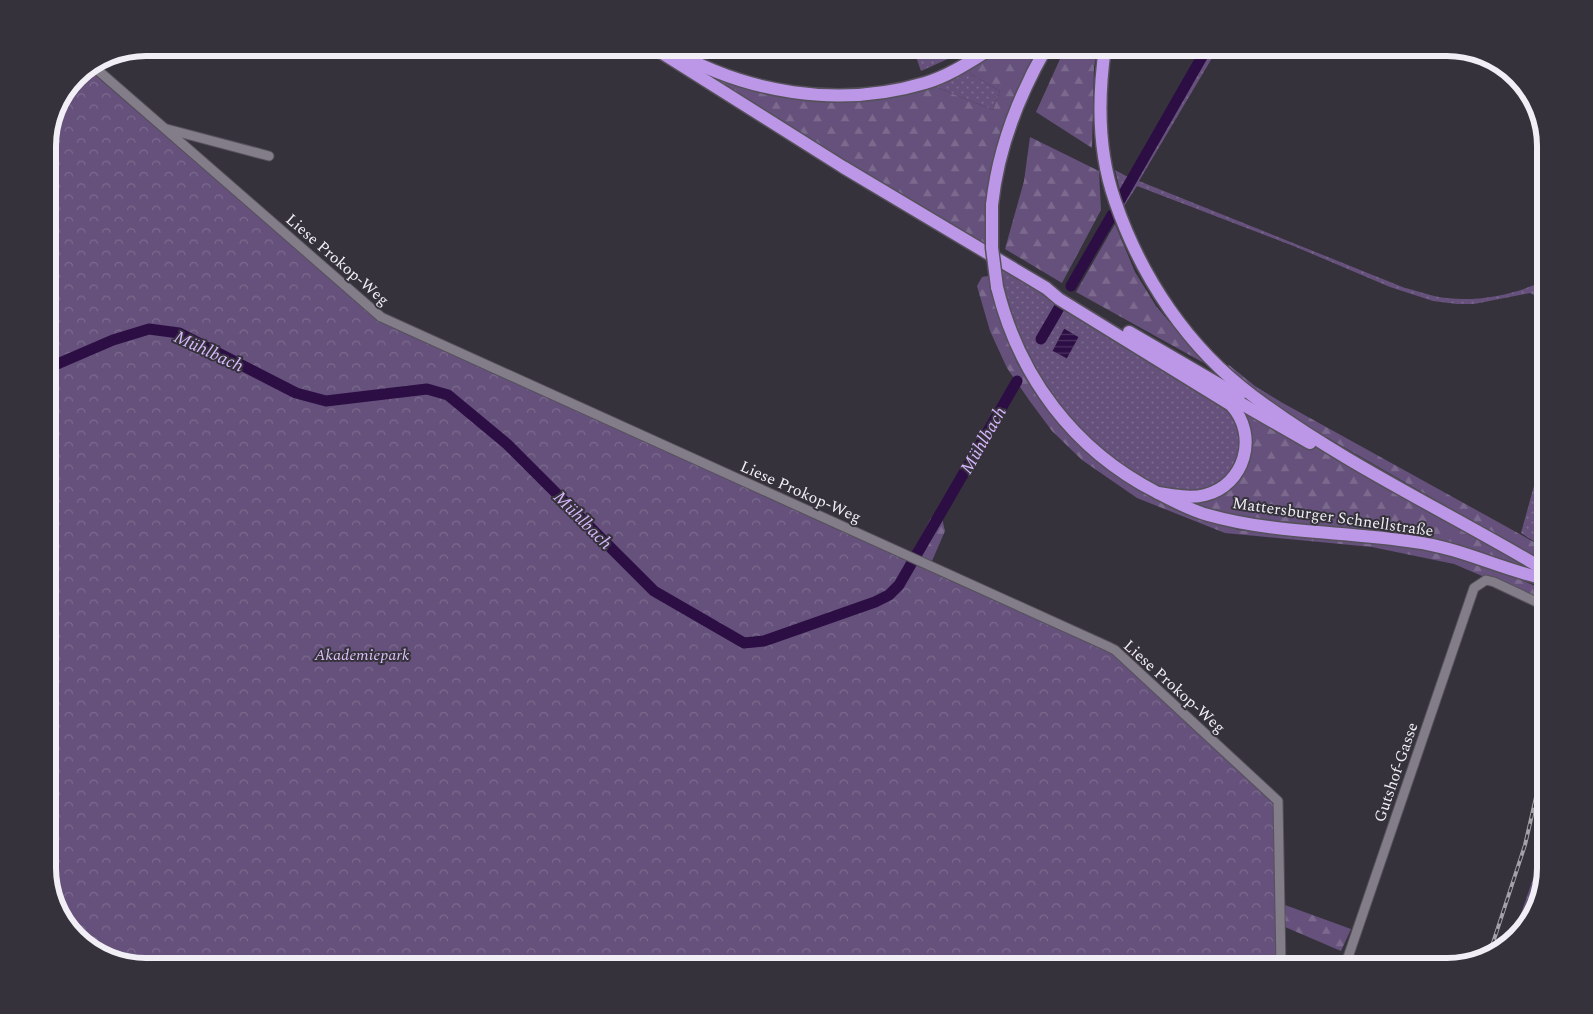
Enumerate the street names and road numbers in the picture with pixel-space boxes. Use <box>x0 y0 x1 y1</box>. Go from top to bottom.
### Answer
street label: Liese Prokop-Weg <box>280 208 394 312</box>
street label: Liese Prokop-Weg <box>736 454 865 529</box>
street label: Mattersburger Schnellstraße <box>1231 491 1435 543</box>
street label: Liese Prokop-Weg <box>1118 634 1231 739</box>
street label: Gutshof-Gasse <box>1368 719 1424 826</box>

